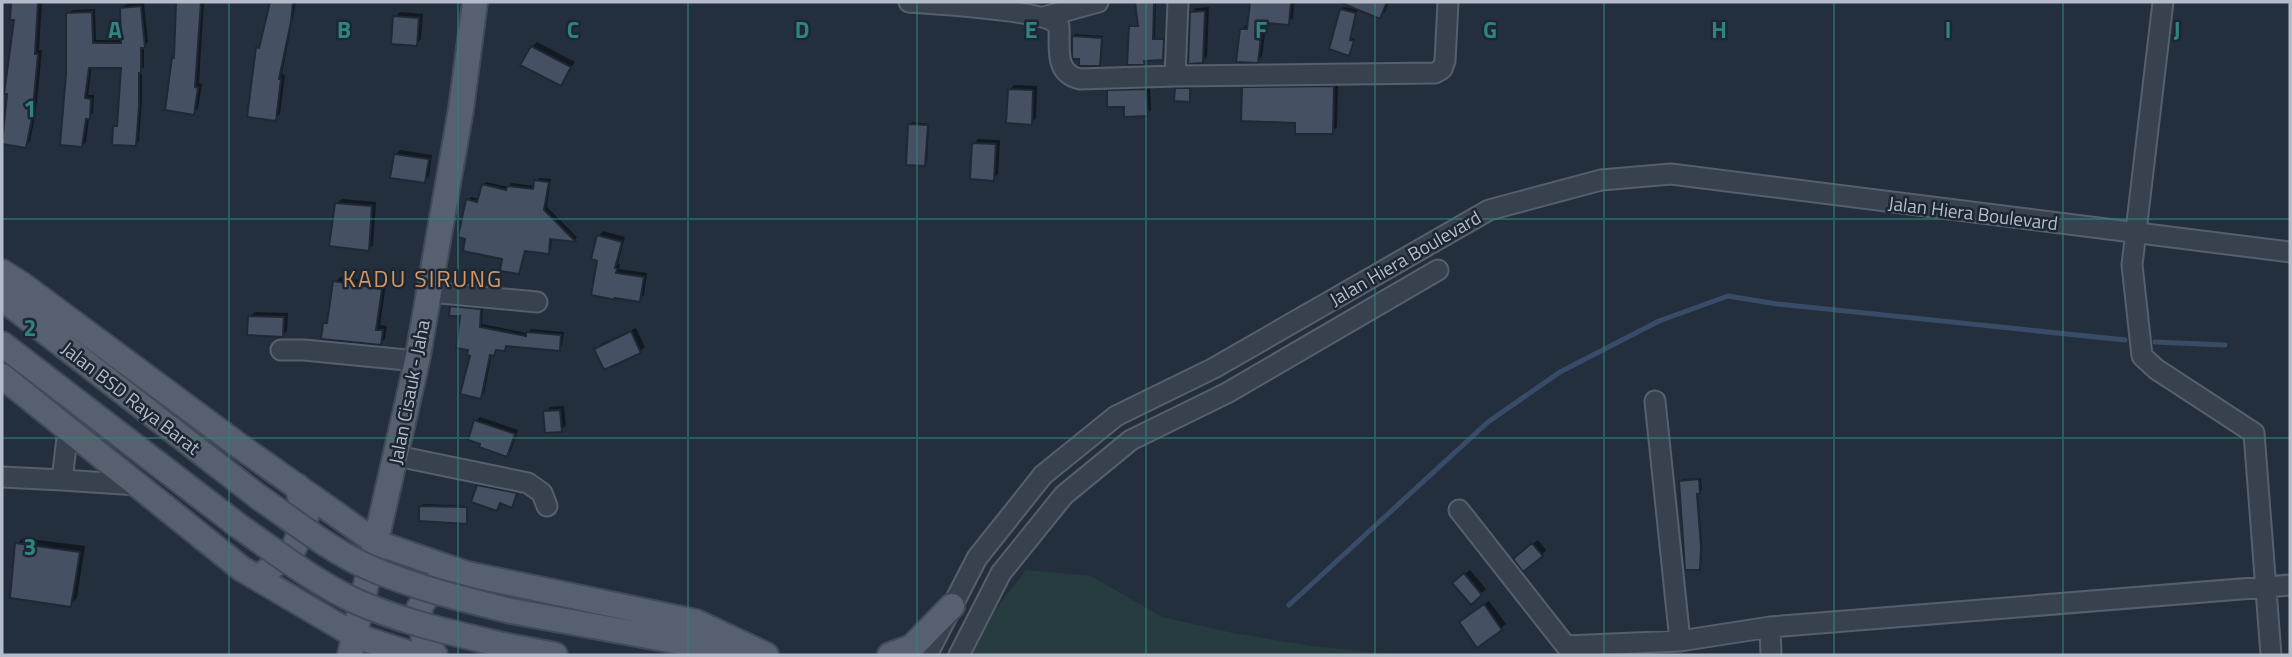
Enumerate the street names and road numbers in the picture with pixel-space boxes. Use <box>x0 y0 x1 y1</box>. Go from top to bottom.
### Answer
street label: Jalan Hiera Boulevard <box>1887 188 2060 237</box>
street label: Jalan Hiera Boulevard <box>1324 202 1486 313</box>
street label: Jalan Cisauk - Jaha <box>380 317 437 467</box>
street label: Jalan BSD Raya Barat <box>56 334 207 461</box>

